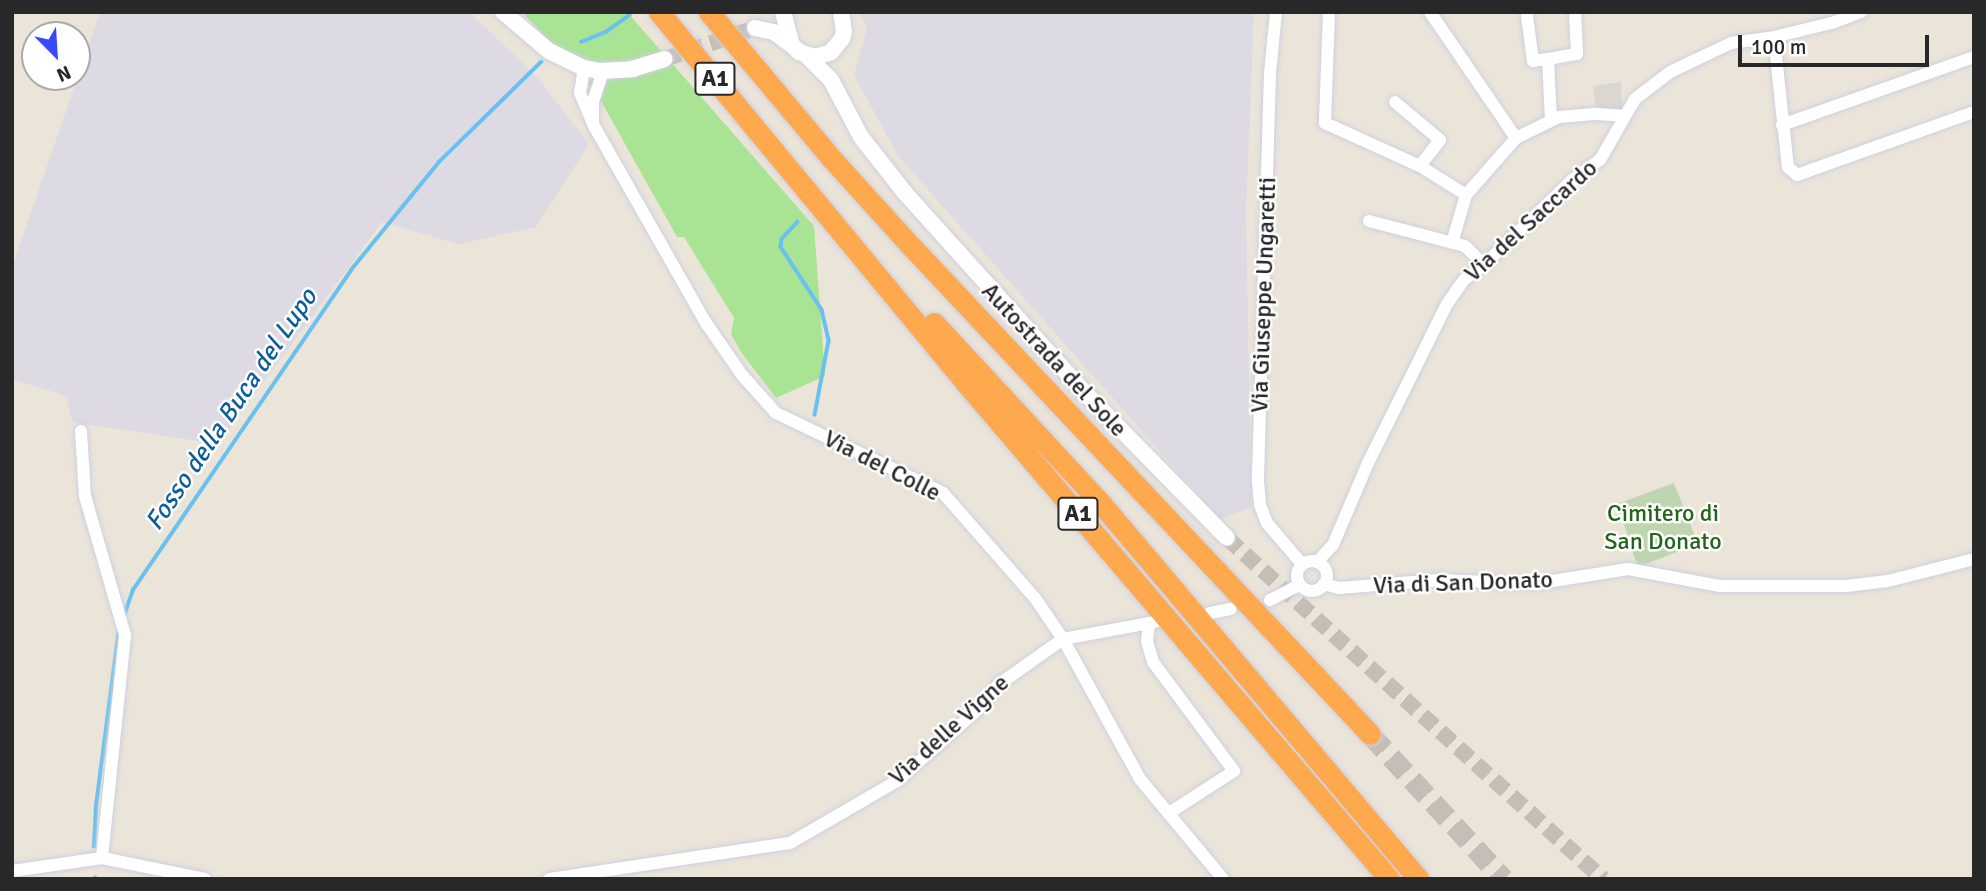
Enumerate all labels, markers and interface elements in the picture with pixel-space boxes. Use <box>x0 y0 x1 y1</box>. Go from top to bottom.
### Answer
north arrow <box>21 21 91 91</box>
scale bar <box>1741 21 1932 65</box>
text: 100 m <box>1751 34 1806 60</box>
text: N <box>53 60 75 87</box>
road number: A1 <box>694 60 736 99</box>
street label: Via del Saccardo <box>1459 154 1603 288</box>
street label: Via Giuseppe Ungaretti <box>1245 177 1283 413</box>
street label: Autostrada del Sole <box>975 277 1133 443</box>
water label: Fosso della Buca del Lupo <box>139 283 325 537</box>
street label: Via del Colle <box>819 424 945 508</box>
road number: A1 <box>1057 494 1099 534</box>
park label: Cimitero di San Donato <box>1604 500 1722 556</box>
street label: Via di San Donato <box>1373 565 1553 601</box>
street label: Via delle Vigne <box>883 669 1015 791</box>

